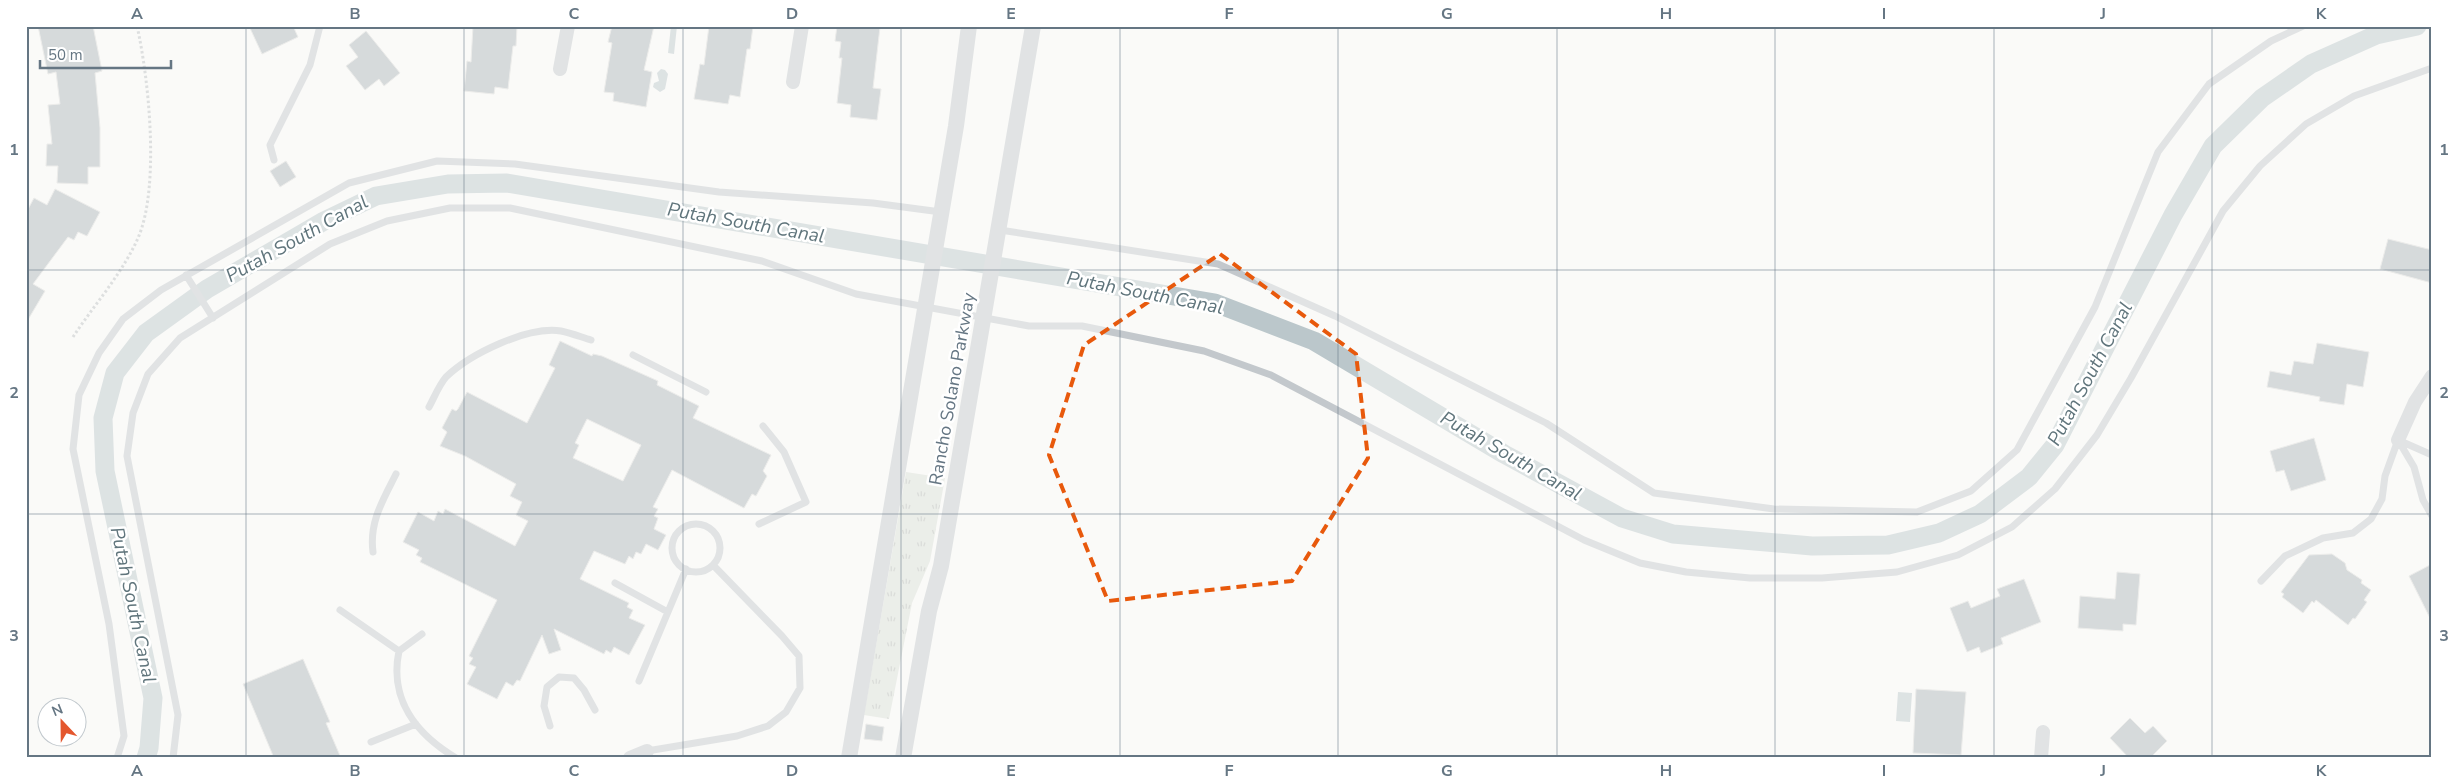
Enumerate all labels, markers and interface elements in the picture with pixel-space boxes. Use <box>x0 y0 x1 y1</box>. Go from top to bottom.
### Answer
text: A <box>131 3 143 25</box>
text: B <box>349 3 361 25</box>
text: C <box>569 3 580 25</box>
text: D <box>786 3 798 25</box>
text: E <box>1006 3 1016 25</box>
text: F <box>1225 3 1234 25</box>
text: G <box>1441 3 1453 25</box>
text: H <box>1660 3 1672 25</box>
text: I <box>1882 3 1886 25</box>
text: J <box>2099 3 2106 25</box>
text: K <box>2316 3 2328 25</box>
scale bar <box>40 38 171 70</box>
text: 50 m <box>48 45 83 65</box>
text: 1 <box>9 139 19 161</box>
text: 1 <box>2439 139 2449 161</box>
water label: Putah South Canal <box>221 189 373 289</box>
water label: Putah South Canal <box>665 196 827 250</box>
water label: Putah South Canal <box>1064 265 1226 321</box>
street label: Rancho Solano Parkway <box>923 290 981 487</box>
water label: Putah South Canal <box>2041 298 2139 450</box>
text: 2 <box>9 382 19 404</box>
text: 2 <box>2439 382 2449 404</box>
water label: Putah South Canal <box>1436 405 1586 507</box>
water label: Putah South Canal <box>104 524 162 686</box>
text: 3 <box>9 625 19 647</box>
text: 3 <box>2439 625 2449 647</box>
north arrow <box>38 696 88 746</box>
text: N <box>49 700 66 721</box>
text: A <box>131 760 143 782</box>
text: B <box>349 760 361 782</box>
text: C <box>569 760 580 782</box>
text: D <box>786 760 798 782</box>
text: E <box>1006 760 1016 782</box>
text: F <box>1225 760 1234 782</box>
text: G <box>1441 760 1453 782</box>
text: H <box>1660 760 1672 782</box>
text: I <box>1882 760 1886 782</box>
text: J <box>2099 760 2106 782</box>
text: K <box>2316 760 2328 782</box>

